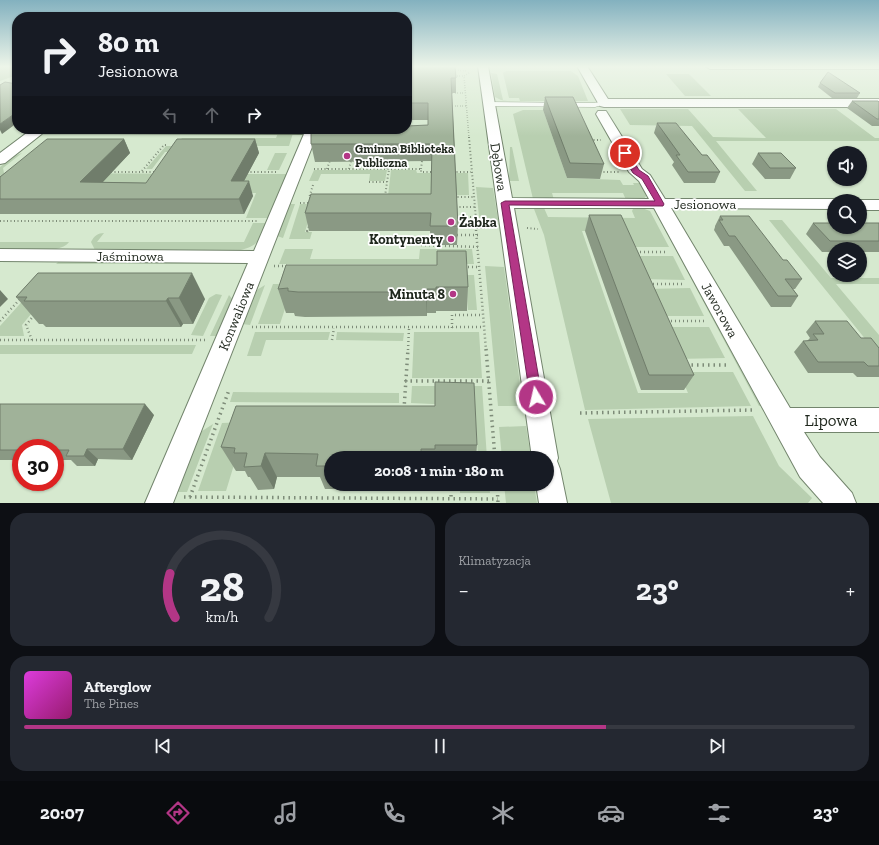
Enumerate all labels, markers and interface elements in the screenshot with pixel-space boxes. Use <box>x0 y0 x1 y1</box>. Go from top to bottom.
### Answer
text: 80 m <box>98 26 159 59</box>
icon: right <box>32 28 84 80</box>
text: Jesionowa <box>98 60 178 82</box>
icon: left <box>159 104 181 126</box>
icon: ahead <box>201 104 223 126</box>
icon: right <box>243 104 265 126</box>
pin <box>608 136 642 170</box>
place label: Gminna Biblioteka Publiczna <box>355 142 454 170</box>
street label: Dębowa <box>486 142 511 193</box>
icon: arrive <box>614 142 636 164</box>
map controls <box>827 146 867 282</box>
button: sound <box>827 146 867 186</box>
marker: Gminna Biblioteka Publiczna <box>342 151 352 161</box>
button: search <box>827 194 867 234</box>
street label: Jesionowa <box>674 196 736 213</box>
place label: Żabka <box>459 214 497 231</box>
marker: Żabka <box>446 217 456 227</box>
place label: Kontynenty <box>369 231 444 248</box>
marker: Kontynenty <box>446 234 456 244</box>
button: layers <box>827 242 867 282</box>
street label: Jaśminowa <box>96 248 164 265</box>
street label: Konwaliowa <box>215 279 258 353</box>
street label: Jaworowa <box>697 280 742 341</box>
place label: Minuta 8 <box>389 286 445 303</box>
marker: Minuta 8 <box>448 289 458 299</box>
position arrow <box>515 376 557 418</box>
street label: Lipowa <box>804 410 858 430</box>
speed limit sign: 30 <box>12 439 64 491</box>
text: 20:08 · 1 min · 180 m <box>374 462 504 480</box>
text: Klimatyzacja <box>459 553 531 568</box>
text: 28 <box>200 561 245 611</box>
text: 23° <box>636 572 679 608</box>
text: − <box>459 577 469 604</box>
text: + <box>846 577 855 604</box>
text: km/h <box>206 608 239 625</box>
text: Afterglow <box>84 678 151 696</box>
text: The Pines <box>84 696 139 711</box>
icon: previous <box>152 735 174 757</box>
icon: pause <box>429 735 451 757</box>
icon: next <box>706 735 728 757</box>
icon: directions <box>164 799 192 827</box>
icon: music <box>272 799 300 827</box>
icon: phone <box>380 799 408 827</box>
icon: climate <box>489 799 517 827</box>
icon: car <box>597 799 625 827</box>
icon: filters <box>705 799 733 827</box>
text: 20:07 <box>40 802 84 824</box>
text: 23° <box>813 802 839 824</box>

